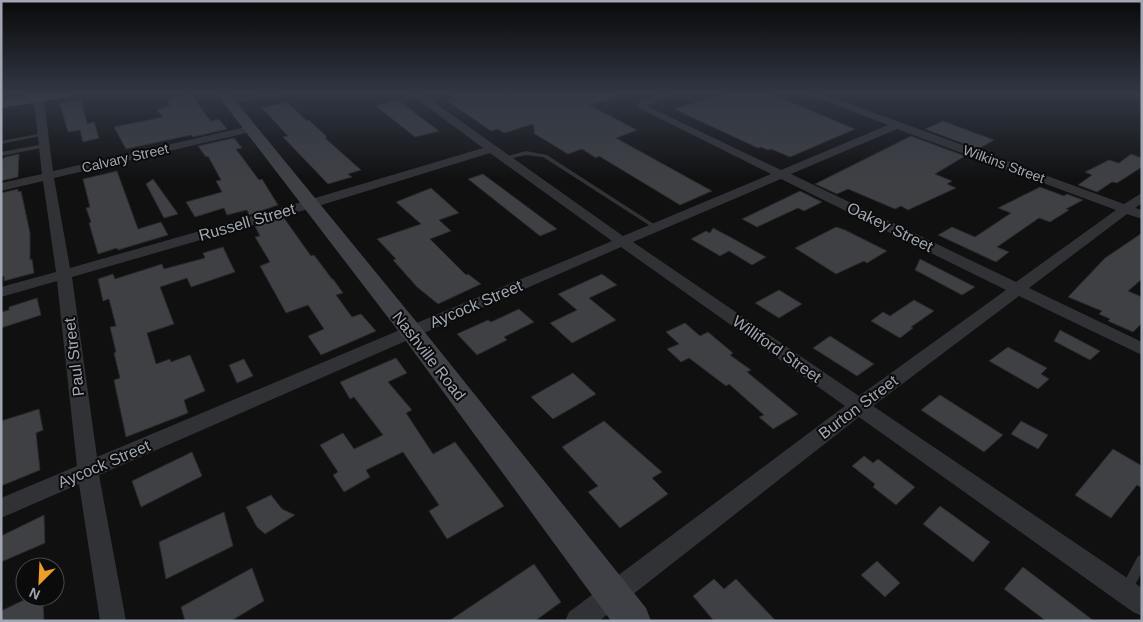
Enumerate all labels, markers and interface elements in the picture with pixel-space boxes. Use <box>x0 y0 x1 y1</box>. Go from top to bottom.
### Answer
street label: Calvary Street <box>80 140 170 176</box>
street label: Wilkins Street <box>961 142 1047 186</box>
street label: Oakey Street <box>844 199 936 255</box>
street label: Russell Street <box>197 200 298 244</box>
street label: Aycock Street <box>427 277 525 331</box>
street label: Nashville Road <box>389 308 469 404</box>
street label: Williford Street <box>730 312 825 386</box>
street label: Paul Street <box>61 316 87 397</box>
street label: Burton Street <box>815 372 901 442</box>
street label: Aycock Street <box>55 437 153 491</box>
north arrow <box>15 557 65 607</box>
text: N <box>27 585 43 603</box>

